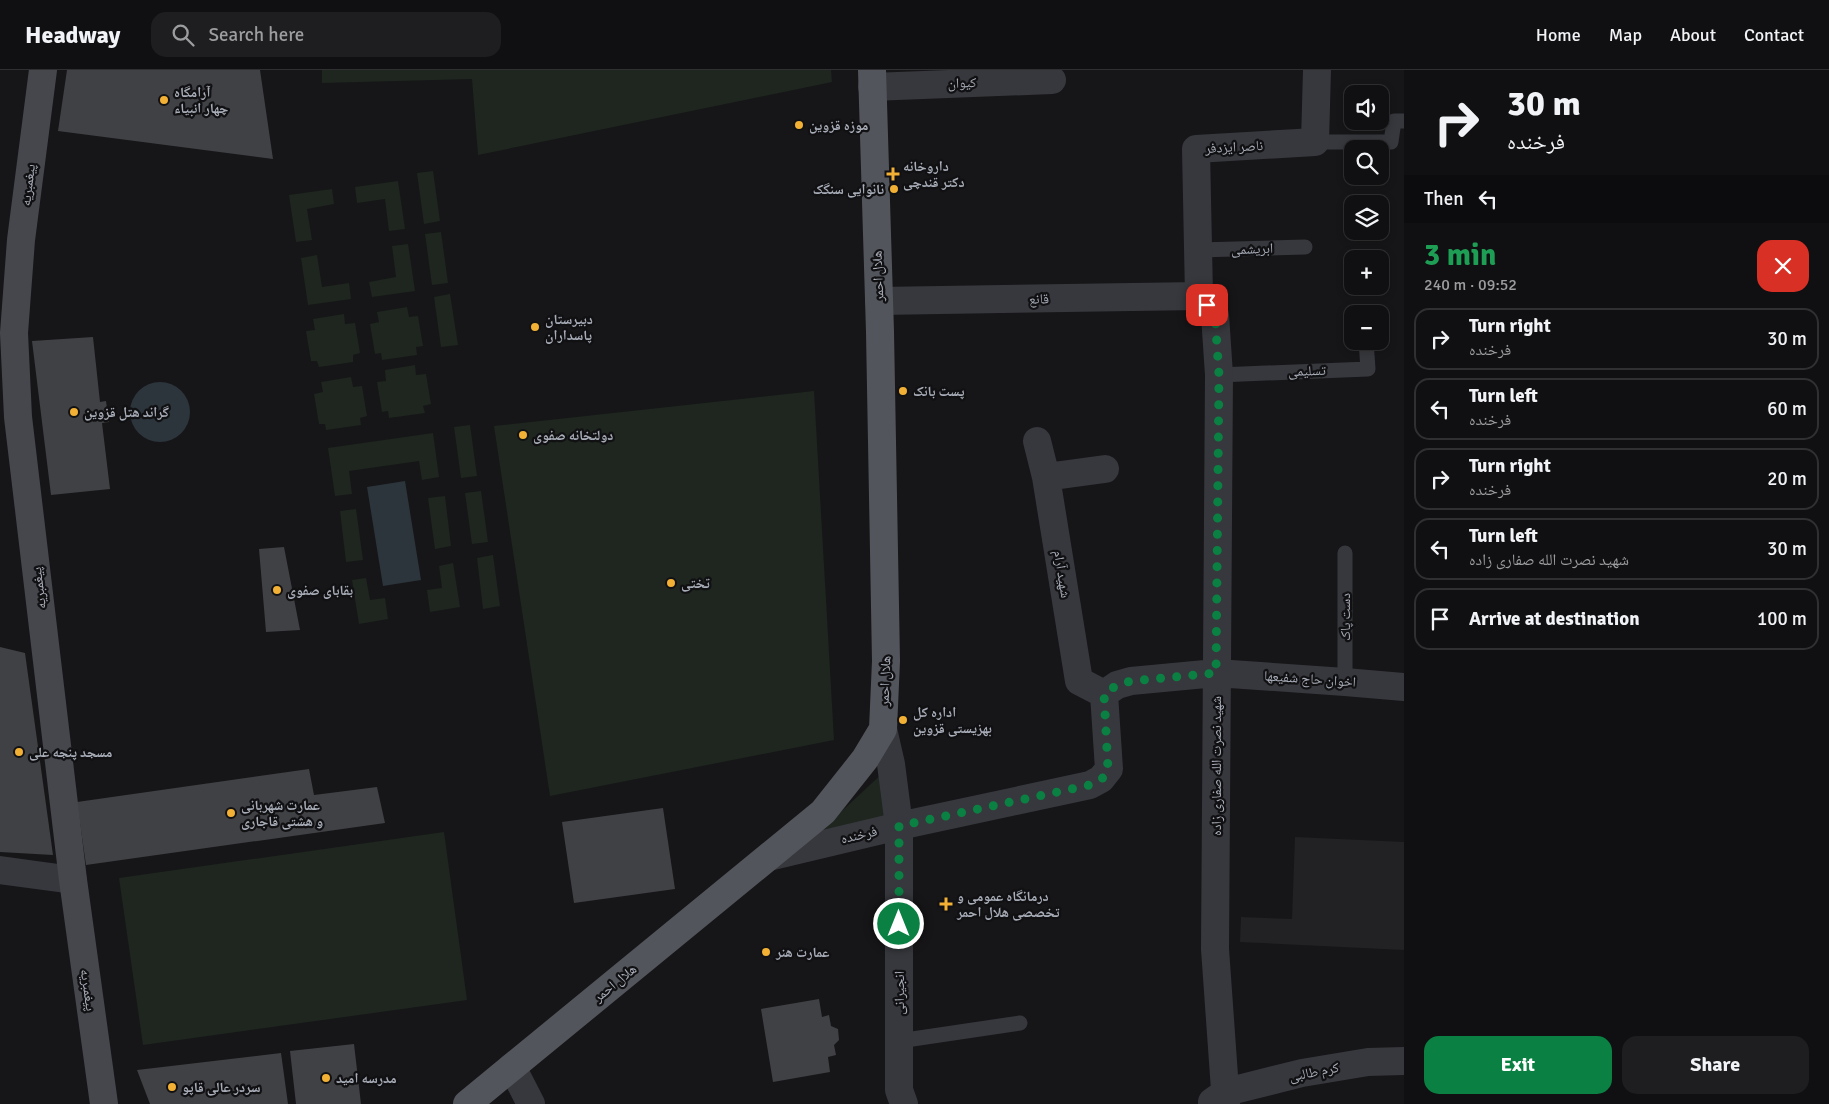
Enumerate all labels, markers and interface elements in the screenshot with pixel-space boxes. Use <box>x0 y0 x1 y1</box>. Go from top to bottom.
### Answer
search box <box>151 12 501 57</box>
text: Headway <box>25 20 121 50</box>
icon: search <box>169 21 197 49</box>
text: Search here <box>209 23 304 47</box>
text: Home <box>1536 24 1581 46</box>
text: Map <box>1609 24 1642 46</box>
text: About <box>1670 24 1716 46</box>
text: Contact <box>1744 24 1804 46</box>
street label: کیوان <box>947 74 977 92</box>
text: 30 m <box>1507 82 1581 125</box>
place label: آرامگاه چهار انبیاء <box>174 84 228 117</box>
map controls <box>1344 85 1389 350</box>
button: sound <box>1344 85 1389 130</box>
icon: right <box>1424 90 1489 155</box>
marker: آرامگاه چهار انبیاء <box>158 94 170 106</box>
place label: موزه قزوین <box>809 117 868 134</box>
marker: موزه قزوین <box>793 119 805 131</box>
text: فرخنده <box>1507 128 1565 155</box>
street label: ناصر ایزدفر <box>1203 137 1264 157</box>
button: search <box>1344 140 1389 185</box>
place label: داروخانه دکتر قندچی <box>903 158 965 191</box>
street label: پیغمبریه <box>17 163 39 207</box>
marker: داروخانه دکتر قندچی <box>887 168 899 180</box>
place label: نانوایی سنگک <box>813 181 884 198</box>
marker: نانوایی سنگک <box>888 183 900 195</box>
icon: left <box>1474 185 1502 213</box>
text: Then <box>1424 187 1464 211</box>
button: layers <box>1344 195 1389 240</box>
text: 3 min <box>1424 237 1496 274</box>
street label: ابریشمی <box>1231 240 1273 258</box>
button: close <box>1757 240 1809 292</box>
street label: هلال احمر <box>869 250 887 303</box>
button: + <box>1344 250 1389 295</box>
text: 240 m · 09:52 <box>1424 275 1517 295</box>
pin <box>1186 284 1228 326</box>
street label: قانع <box>1029 290 1049 309</box>
icon: arrive <box>1193 291 1221 319</box>
button: − <box>1344 305 1389 350</box>
place label: دبیرستان پاسداران <box>545 311 593 344</box>
text: Turn right <box>1469 314 1551 338</box>
marker: دبیرستان پاسداران <box>529 321 541 333</box>
icon: right <box>1426 325 1454 353</box>
text: 30 m <box>1767 327 1807 351</box>
text: فرخنده <box>1469 340 1511 360</box>
street label: تسلیمی <box>1288 362 1326 380</box>
place label: پست بانک <box>913 383 965 400</box>
text: Turn left <box>1469 384 1538 408</box>
marker: پست بانک <box>897 385 909 397</box>
icon: left <box>1426 395 1454 423</box>
text: 60 m <box>1767 397 1807 421</box>
place label: گراند هتل قزوین <box>84 404 169 421</box>
marker: گراند هتل قزوین <box>68 406 80 418</box>
text: فرخنده <box>1469 410 1511 430</box>
place label: دولتخانه صفوی <box>533 427 613 444</box>
marker: دولتخانه صفوی <box>517 429 529 441</box>
text: Turn right <box>1469 454 1551 478</box>
icon: right <box>1426 465 1454 493</box>
text: 20 m <box>1767 467 1807 491</box>
text: فرخنده <box>1469 480 1511 500</box>
text: Turn left <box>1469 524 1538 548</box>
icon: left <box>1426 535 1454 563</box>
text: 30 m <box>1767 537 1807 561</box>
street label: شهید آرام <box>1049 549 1074 599</box>
text: شهید نصرت الله صفاری زاده <box>1469 550 1629 570</box>
street label: پیغمبریه <box>28 566 50 610</box>
place label: تختی <box>681 575 710 592</box>
marker: تختی <box>665 577 677 589</box>
place label: بقابای صفوی <box>287 582 353 599</box>
marker: بقابای صفوی <box>271 584 283 596</box>
street label: دست پاک <box>1337 593 1354 641</box>
icon: arrive <box>1426 605 1454 633</box>
text: Arrive at destination <box>1469 607 1640 631</box>
text: 100 m <box>1757 607 1807 631</box>
street label: هلال احمر <box>876 655 894 708</box>
street label: اخوان حاج شفیعها <box>1263 667 1357 692</box>
street label: شهید نصرت الله صفاری زاده <box>1208 696 1225 836</box>
place label: اداره کل بهزیستی قزوین <box>913 704 992 737</box>
marker: اداره کل بهزیستی قزوین <box>897 714 909 726</box>
place label: مسجد پنجه علی <box>29 744 112 761</box>
marker: مسجد پنجه علی <box>13 746 25 758</box>
place label: عمارت شهربانی و هشتی قاجاری <box>241 797 323 830</box>
marker: عمارت شهربانی و هشتی قاجاری <box>225 807 237 819</box>
street label: فرخنده <box>839 823 879 847</box>
place label: درمانگاه عمومی و تخصصی هلال احمر <box>956 888 1060 921</box>
position arrow <box>872 897 924 949</box>
marker: درمانگاه عمومی و تخصصی هلال احمر <box>939 897 953 911</box>
place label: عمارت هنر <box>775 944 830 961</box>
marker: عمارت هنر <box>760 946 772 958</box>
street label: هلال احمر <box>589 960 640 1006</box>
street label: پیغمبریه <box>77 968 99 1012</box>
street label: انجیرانی <box>891 971 908 1015</box>
button: Exit <box>1424 1036 1612 1094</box>
button: Share <box>1622 1036 1809 1094</box>
street label: کرم طالبی <box>1287 1059 1341 1086</box>
place label: مدرسه امید <box>336 1070 397 1087</box>
marker: مدرسه امید <box>320 1072 332 1084</box>
place label: سردر عالی قاپو <box>182 1079 261 1096</box>
marker: سردر عالی قاپو <box>166 1081 178 1093</box>

